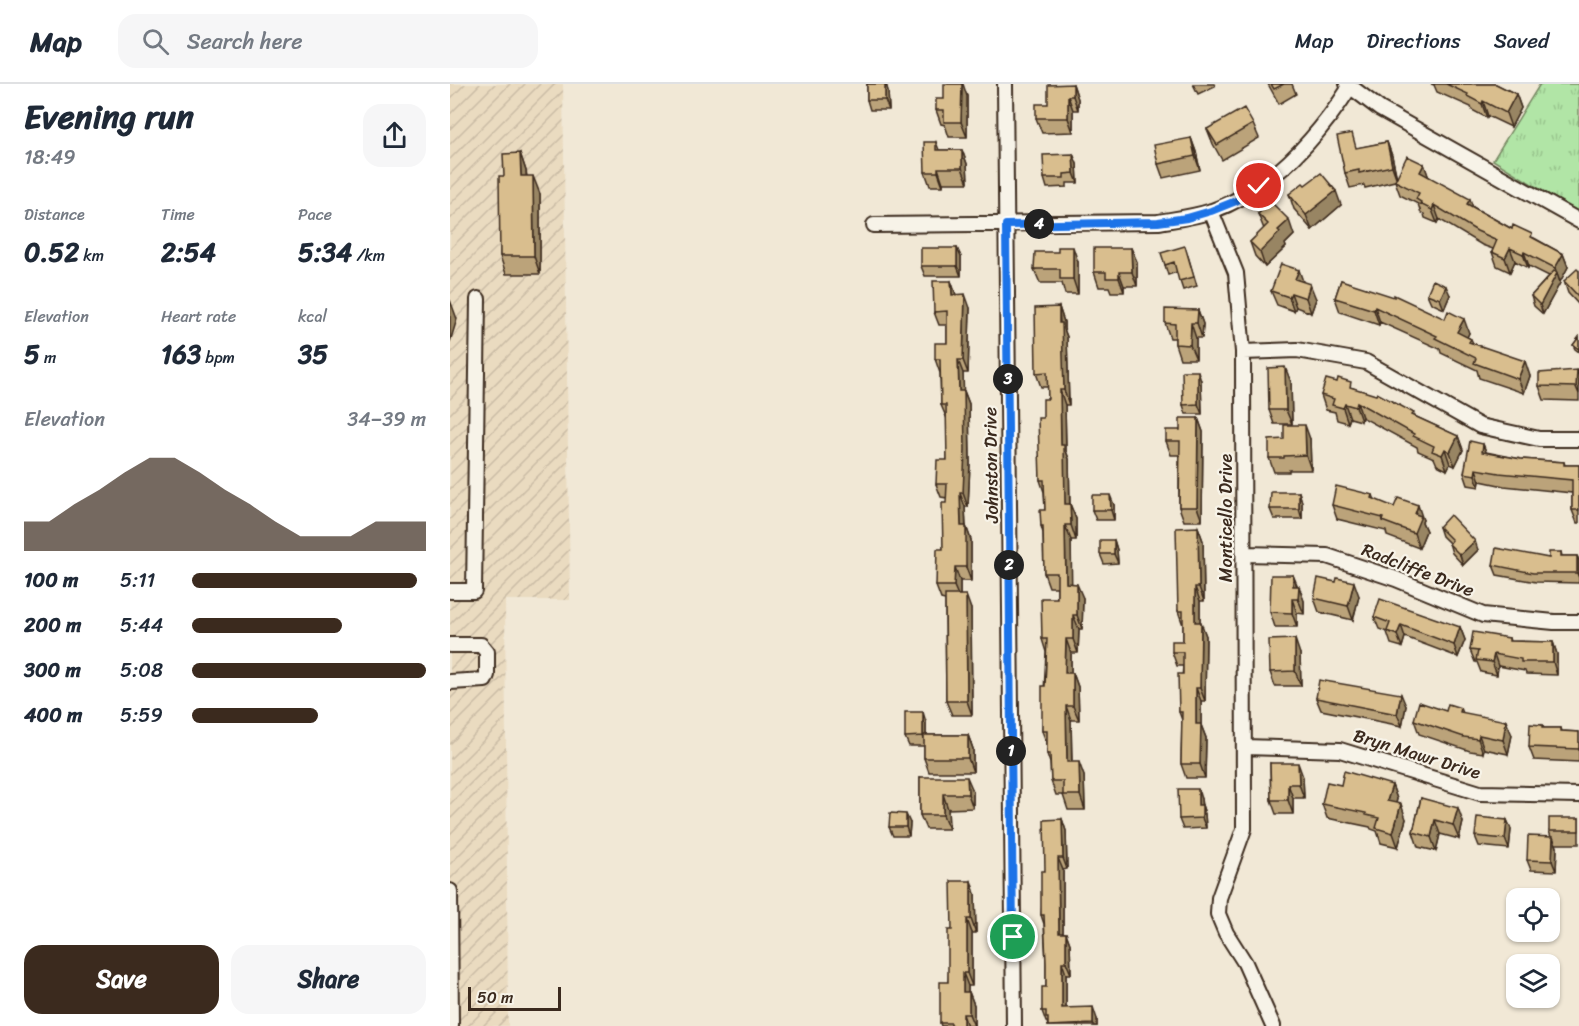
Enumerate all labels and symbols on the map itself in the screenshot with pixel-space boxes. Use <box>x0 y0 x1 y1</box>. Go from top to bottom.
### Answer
pin <box>1233 160 1284 211</box>
pin: 4 <box>1024 209 1054 239</box>
pin: 3 <box>993 364 1023 394</box>
street label: Johnston Drive <box>974 407 1008 524</box>
street label: Monticello Drive <box>1210 454 1242 582</box>
street label: Radcliffe Drive <box>1357 534 1479 606</box>
pin: 2 <box>994 550 1024 580</box>
street label: Bryn Mawr Drive <box>1349 719 1485 789</box>
pin: 1 <box>996 736 1026 766</box>
pin <box>987 911 1038 962</box>
scale bar <box>468 984 561 1012</box>

